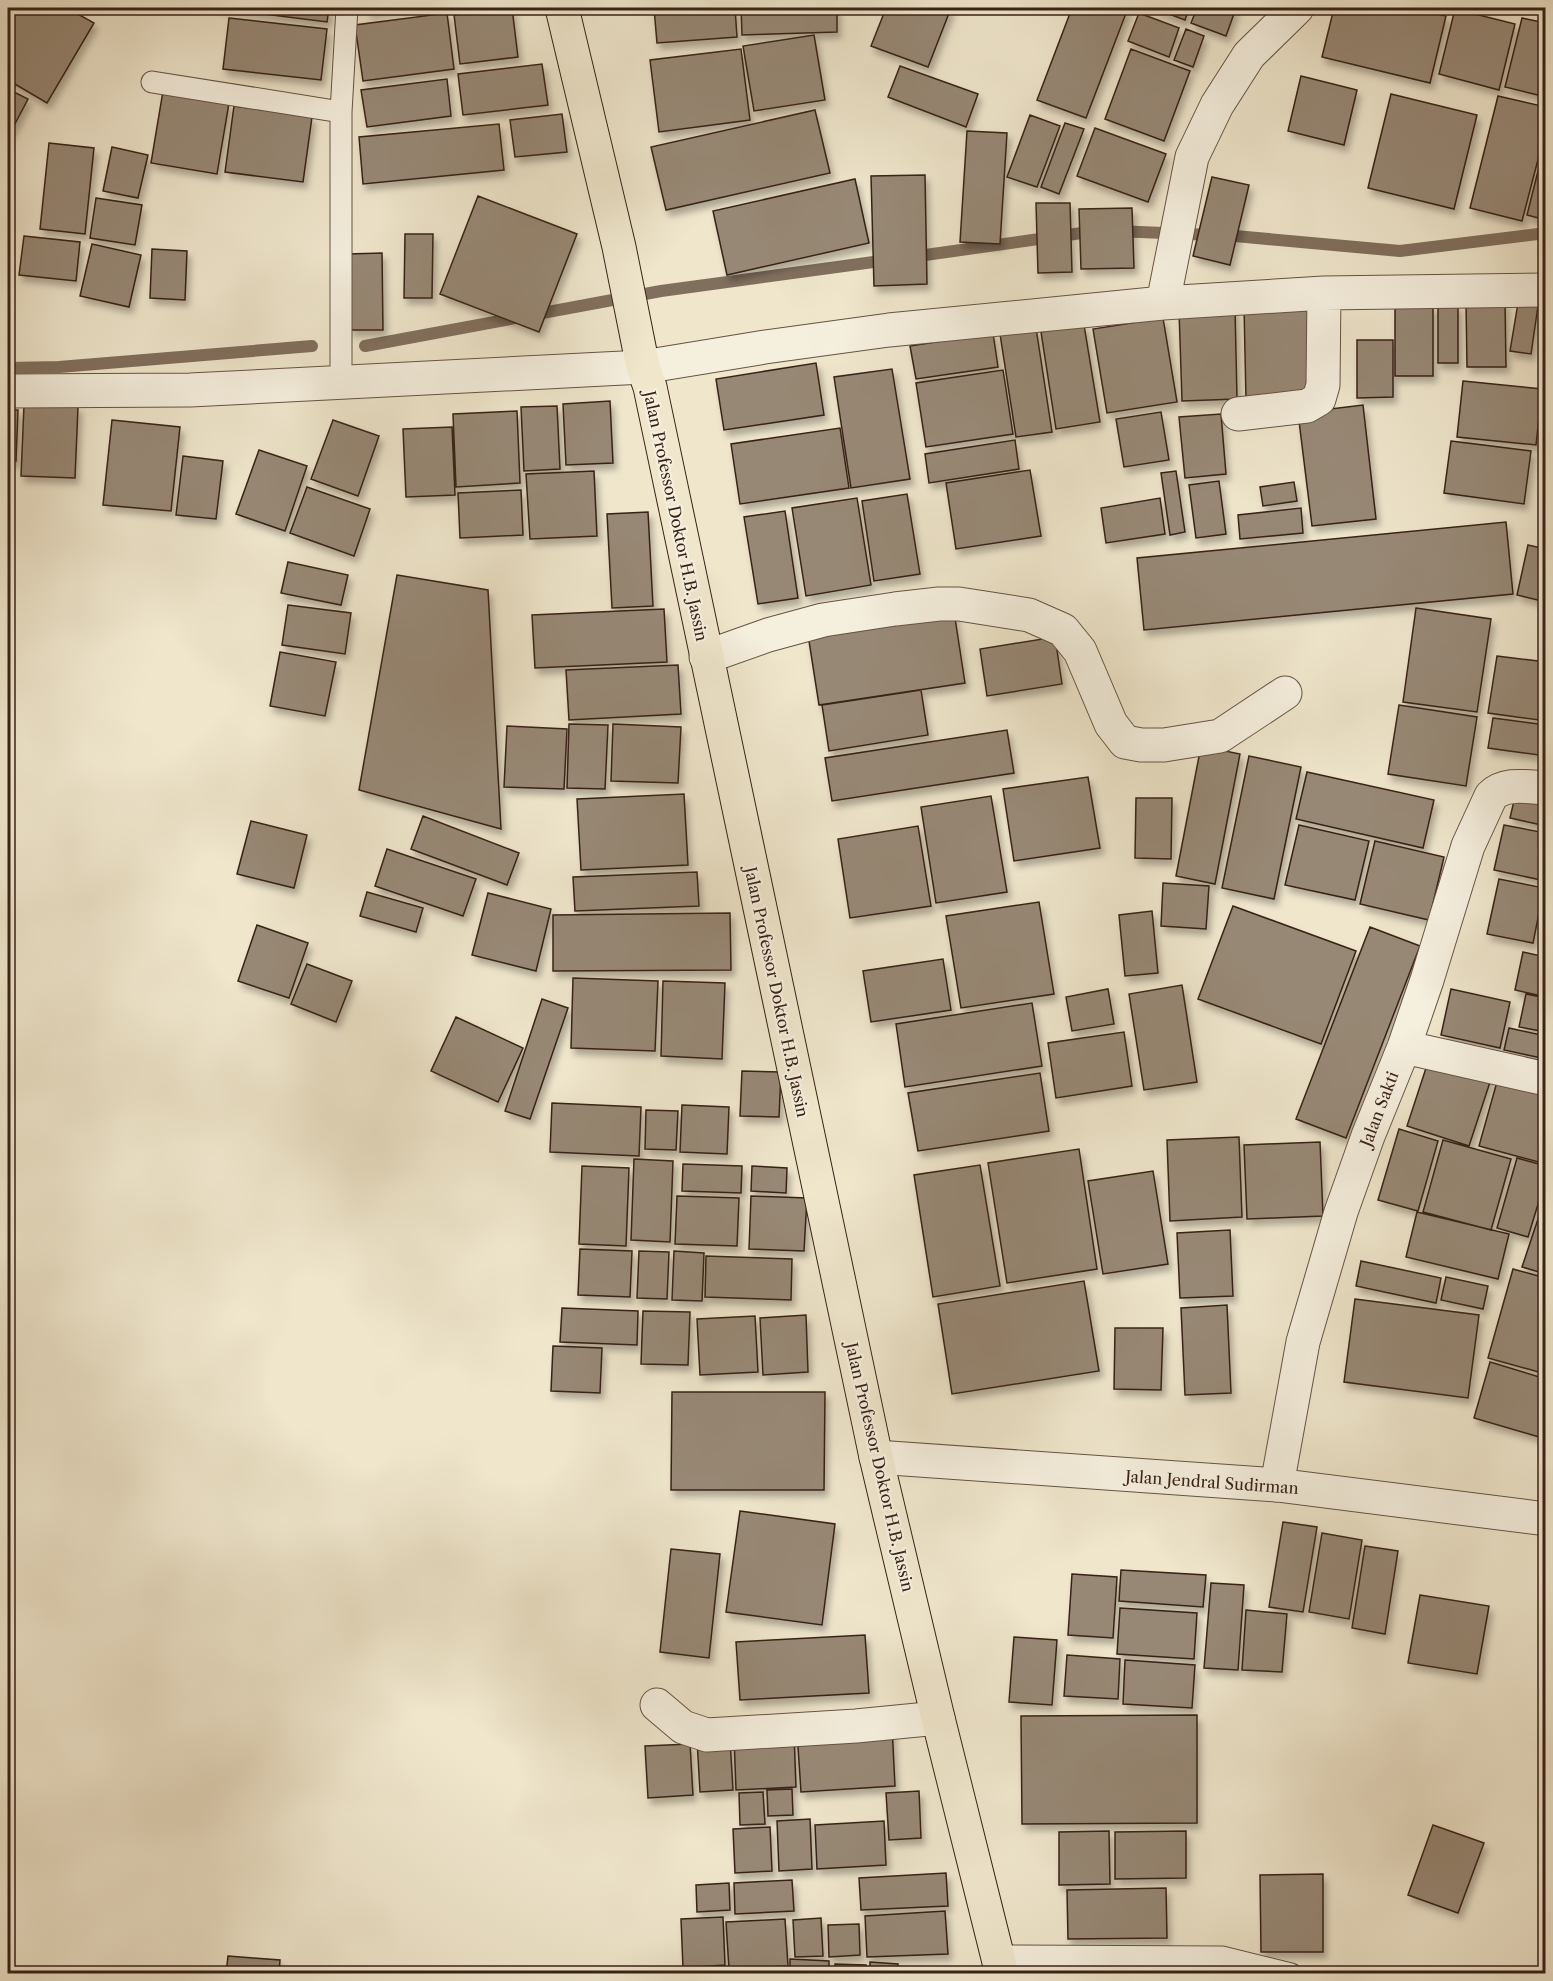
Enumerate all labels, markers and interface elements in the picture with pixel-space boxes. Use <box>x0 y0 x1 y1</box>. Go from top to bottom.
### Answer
street label: Jalan Professor Doktor H.B. Jassin <box>639 386 712 643</box>
street label: Jalan Professor Doktor H.B. Jassin <box>740 862 813 1119</box>
street label: Jalan Sakti <box>1354 1068 1403 1152</box>
street label: Jalan Professor Doktor H.B. Jassin <box>841 1337 918 1594</box>
street label: Jalan Jendral Sudirman <box>1122 1466 1299 1498</box>

